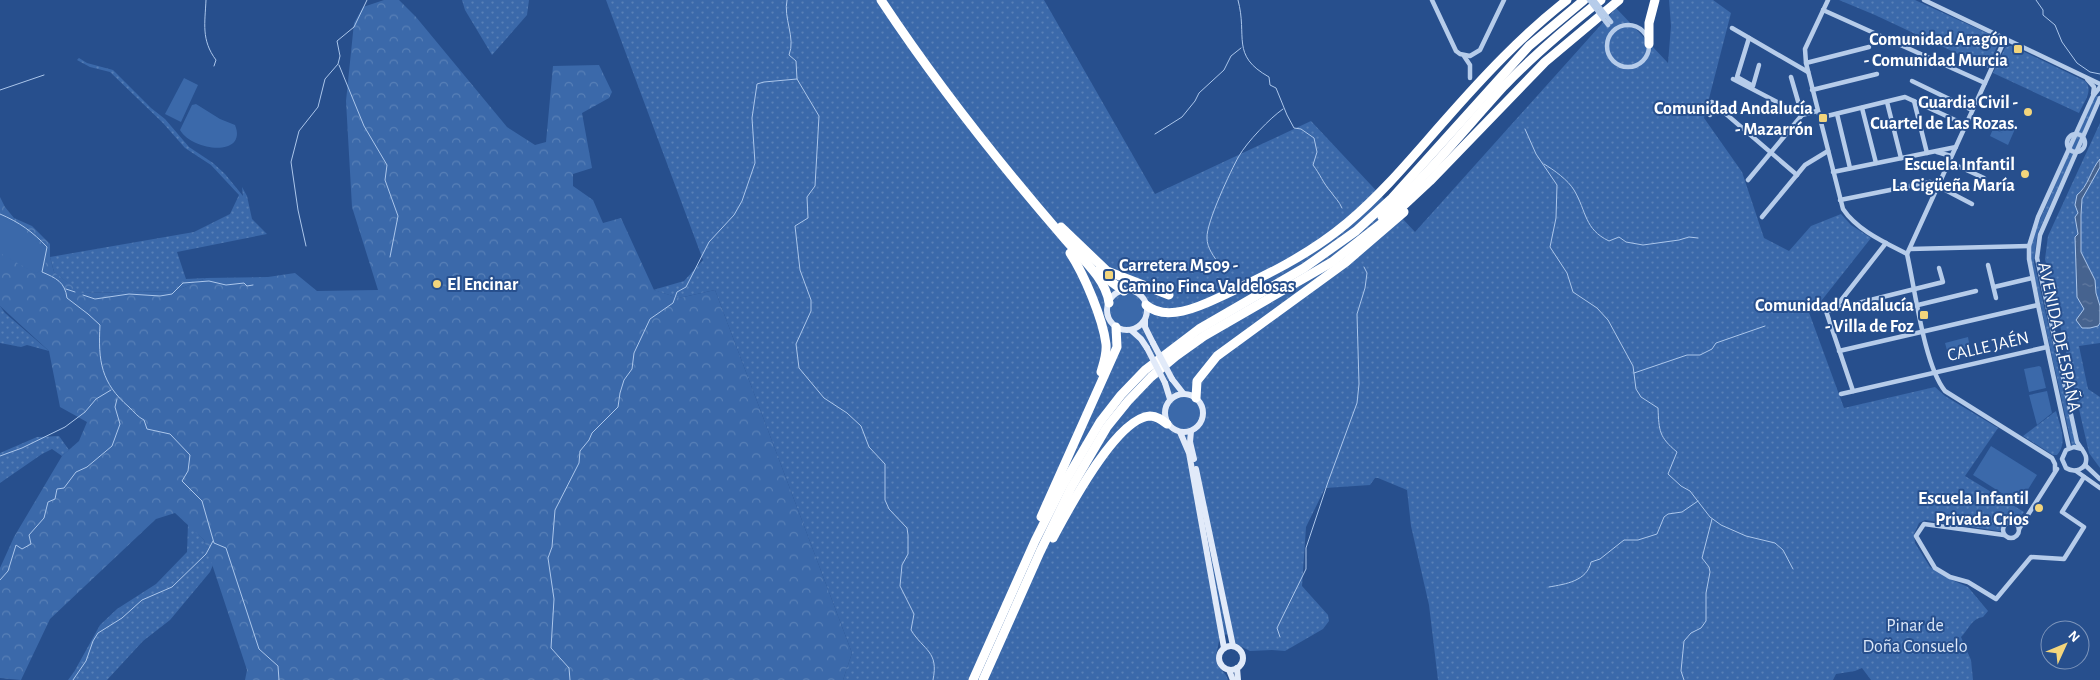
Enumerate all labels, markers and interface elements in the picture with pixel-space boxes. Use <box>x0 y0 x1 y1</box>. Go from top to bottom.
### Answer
place label: Comunidad Aragón - Comunidad Murcia <box>1864 31 2008 70</box>
marker: Comunidad Aragón - Comunidad Murcia <box>2012 43 2024 55</box>
place label: Guardia Civil - Cuartel de Las Rozas. <box>1870 94 2018 133</box>
place label: Comunidad Andalucía - Mazarrón <box>1654 100 1813 139</box>
marker: Guardia Civil - Cuartel de Las Rozas. <box>2022 106 2034 118</box>
marker: Comunidad Andalucía - Mazarrón <box>1817 112 1829 124</box>
place label: Escuela Infantil La Cigüeña María <box>1892 156 2015 195</box>
marker: Escuela Infantil La Cigüeña María <box>2019 168 2031 180</box>
place label: Carretera M509 - Camino Finca Valdelosas <box>1119 257 1295 296</box>
street label: AVENIDA DE ESPAÑA <box>2034 260 2087 414</box>
marker: Carretera M509 - Camino Finca Valdelosas <box>1103 269 1115 281</box>
place label: El Encinar <box>447 276 519 294</box>
marker: El Encinar <box>431 278 443 290</box>
place label: Comunidad Andalucía - Villa de Foz <box>1755 297 1914 336</box>
marker: Comunidad Andalucía - Villa de Foz <box>1918 309 1930 321</box>
street label: CALLE JAÉN <box>1945 326 2031 365</box>
place label: Escuela Infantil Privada Crios <box>1918 490 2029 529</box>
marker: Escuela Infantil Privada Crios <box>2033 502 2045 514</box>
park label: Pinar de Doña Consuelo <box>1862 617 1968 656</box>
north arrow <box>2040 620 2090 670</box>
text: N <box>2065 628 2082 645</box>

